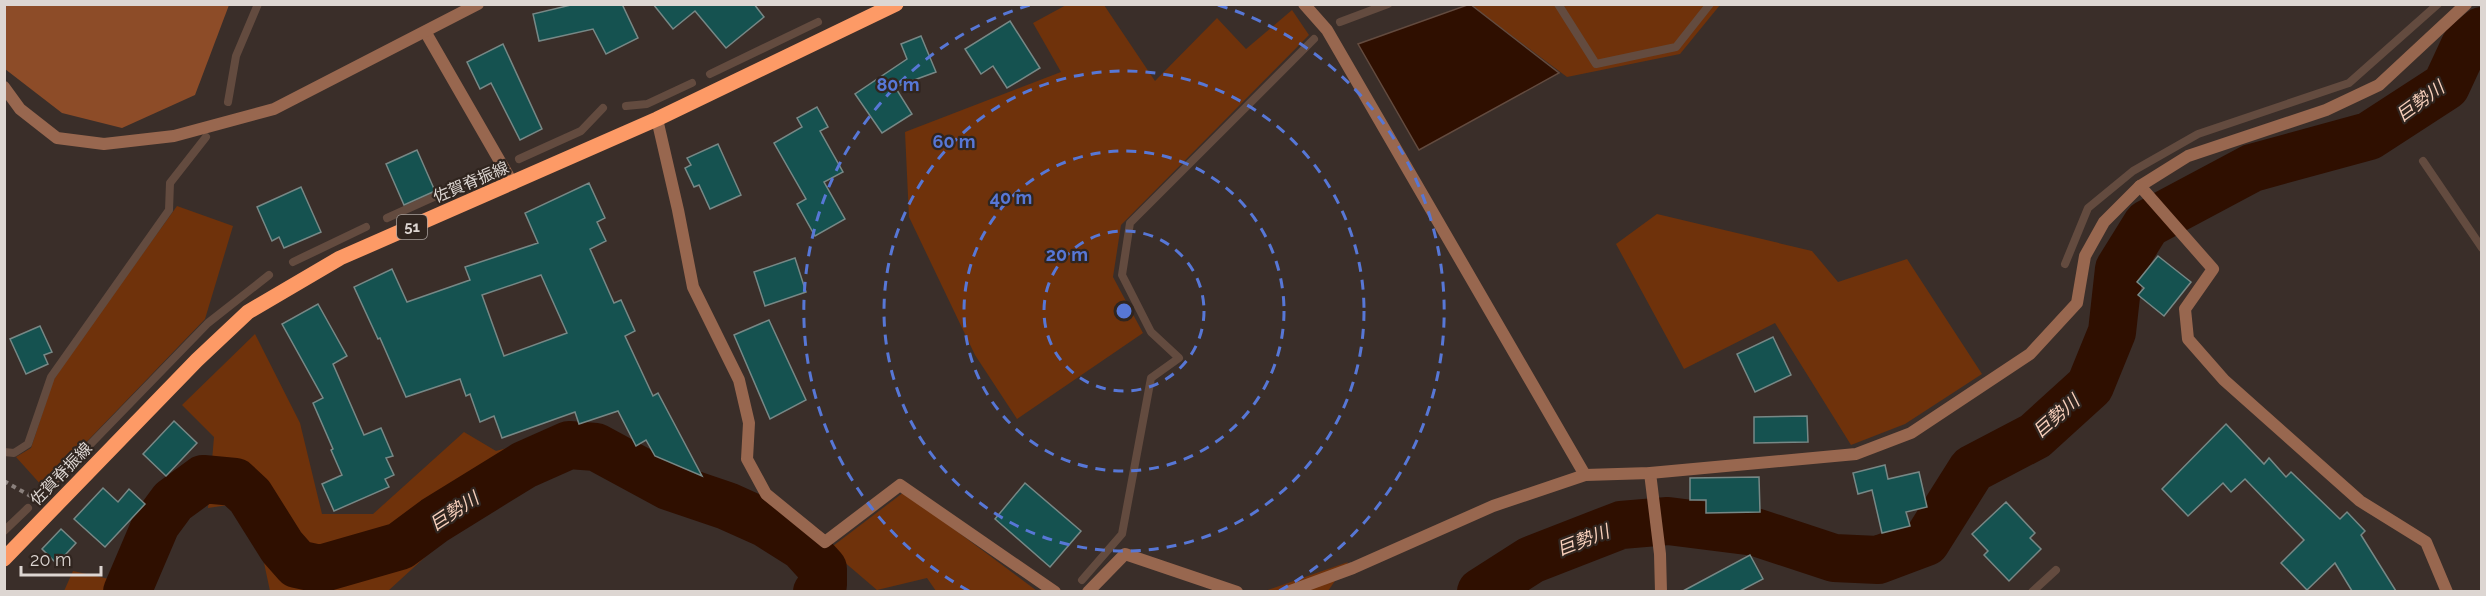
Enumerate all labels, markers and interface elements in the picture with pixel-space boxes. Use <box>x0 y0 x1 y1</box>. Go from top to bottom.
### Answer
text: 80 m <box>876 74 920 95</box>
water label: 巨勢川 <box>2392 75 2450 125</box>
text: 60 m <box>932 131 976 152</box>
street label: 佐賀脊振線 <box>430 158 512 206</box>
text: 40 m <box>990 187 1032 208</box>
road number: 51 <box>397 215 427 239</box>
text: 20 m <box>1046 244 1088 265</box>
centre of rings <box>1114 301 1134 321</box>
water label: 巨勢川 <box>2029 389 2085 442</box>
street label: 佐賀脊振線 <box>26 439 96 509</box>
water label: 巨勢川 <box>426 486 484 535</box>
water label: 巨勢川 <box>1554 520 1614 559</box>
scale bar <box>21 539 100 577</box>
text: 20 m <box>30 549 72 570</box>

